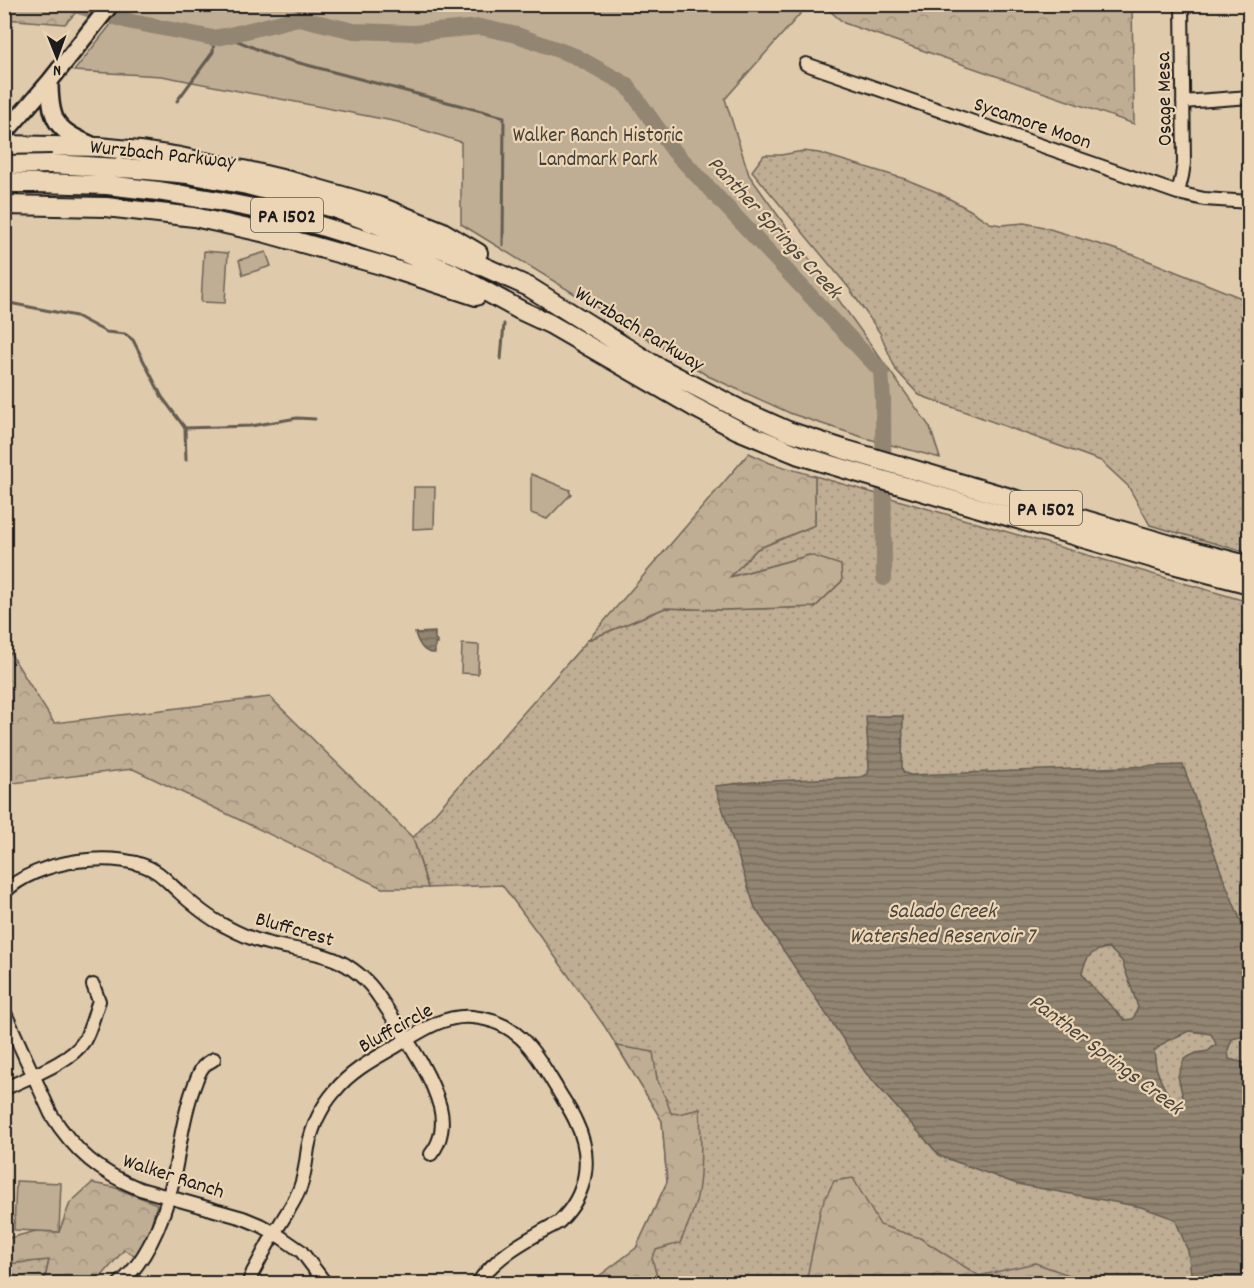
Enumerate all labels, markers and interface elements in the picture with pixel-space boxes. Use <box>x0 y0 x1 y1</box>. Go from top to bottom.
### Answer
north arrow <box>27 27 87 87</box>
street label: Osage Mesa <box>1150 50 1182 146</box>
text: N <box>53 58 61 81</box>
street label: Sycamore Moon <box>969 91 1095 159</box>
park label: Walker Ranch Historic Landmark Park <box>513 122 683 176</box>
street label: Wurzbach Parkway <box>88 133 238 179</box>
water label: Panther Springs Creek <box>699 150 849 308</box>
road number: PA 1502 <box>251 198 323 232</box>
street label: Wurzbach Parkway <box>568 280 709 381</box>
road number: PA 1502 <box>1010 491 1082 525</box>
water label: Salado Creek Watershed Reservoir 7 <box>849 897 1037 953</box>
street label: Bluffcrest <box>251 905 337 956</box>
water label: Panther Springs Creek <box>1022 988 1190 1125</box>
street label: Bluffcircle <box>354 997 439 1062</box>
street label: Walker Ranch <box>118 1147 228 1208</box>

